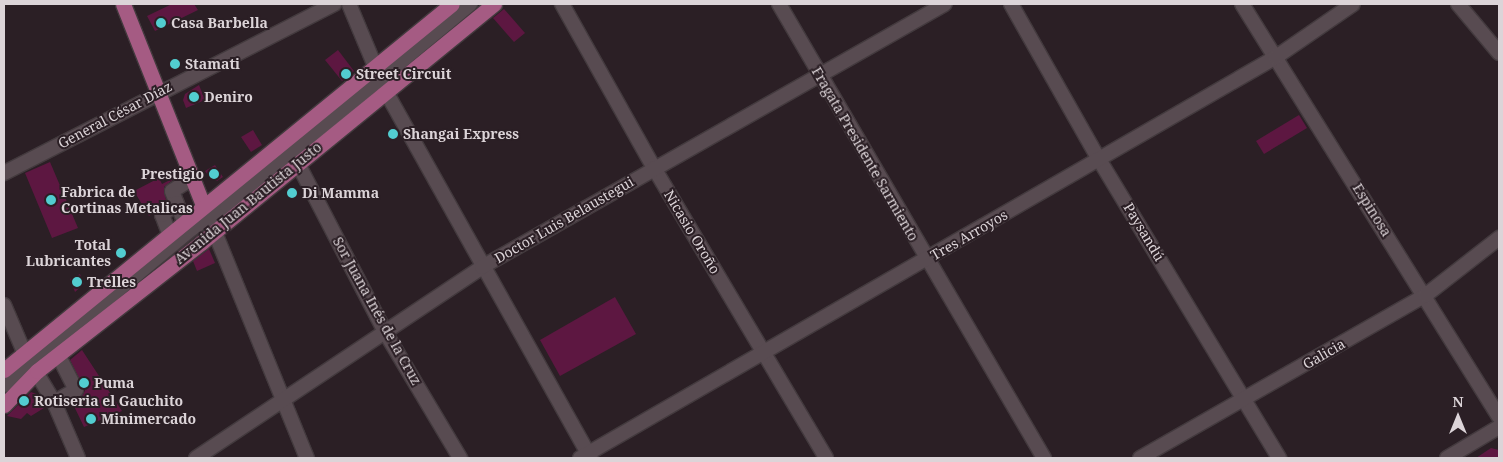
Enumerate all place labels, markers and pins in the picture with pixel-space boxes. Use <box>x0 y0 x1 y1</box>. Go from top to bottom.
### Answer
place label: Casa Barbella <box>171 15 268 31</box>
marker: Casa Barbella <box>155 17 167 29</box>
place label: Stamati <box>185 56 240 72</box>
marker: Stamati <box>169 58 181 70</box>
place label: Street Circuit <box>356 66 451 82</box>
marker: Street Circuit <box>340 68 352 80</box>
place label: Deniro <box>204 89 253 105</box>
marker: Deniro <box>188 91 200 103</box>
place label: Shangai Express <box>403 126 519 142</box>
marker: Shangai Express <box>387 128 399 140</box>
place label: Prestigio <box>141 166 204 182</box>
marker: Prestigio <box>208 168 220 180</box>
place label: Fabrica de Cortinas Metalicas <box>61 184 193 216</box>
place label: Di Mamma <box>302 185 379 201</box>
marker: Di Mamma <box>286 187 298 199</box>
marker: Fabrica de Cortinas Metalicas <box>45 194 57 206</box>
place label: Total Lubricantes <box>26 237 111 270</box>
marker: Total Lubricantes <box>115 247 127 259</box>
place label: Trelles <box>87 274 136 290</box>
marker: Trelles <box>71 276 83 288</box>
place label: Puma <box>94 375 134 391</box>
marker: Puma <box>78 377 90 389</box>
place label: Rotiseria el Gauchito <box>34 393 183 409</box>
marker: Rotiseria el Gauchito <box>18 395 30 407</box>
place label: Minimercado <box>101 411 196 427</box>
marker: Minimercado <box>85 413 97 425</box>

